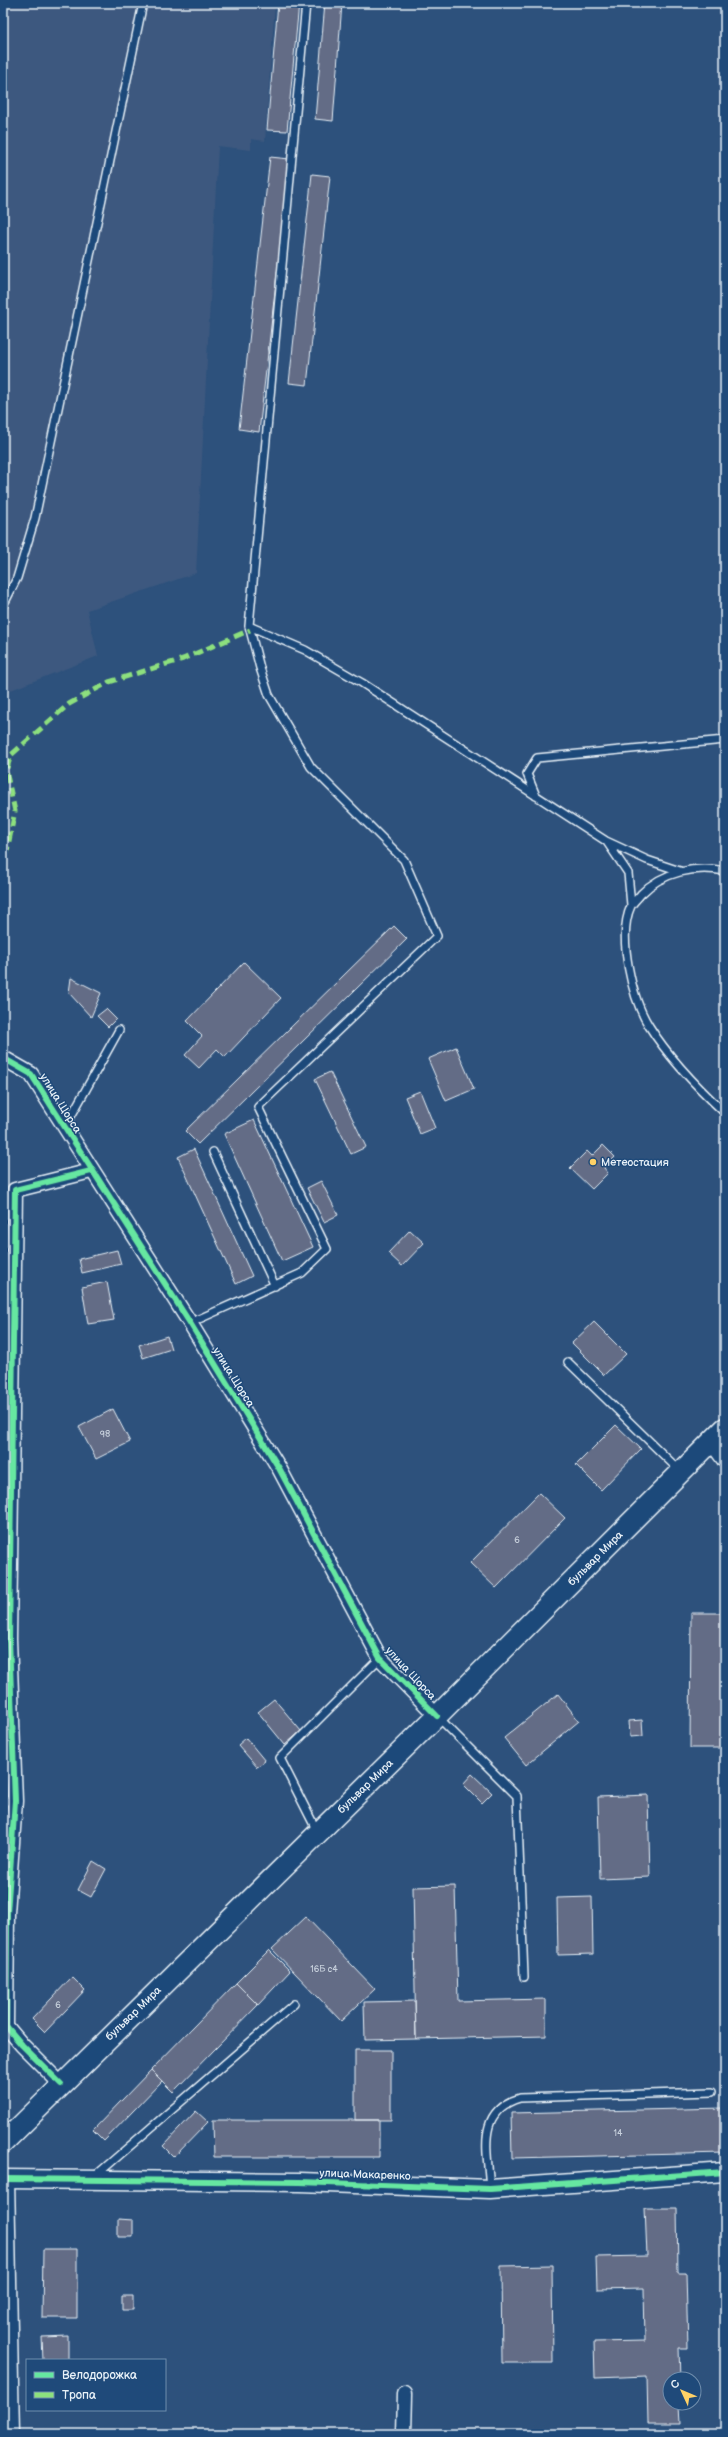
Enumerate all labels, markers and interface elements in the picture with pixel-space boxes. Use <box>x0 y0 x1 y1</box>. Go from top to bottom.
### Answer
street label: улица Щорса <box>37 1071 84 1136</box>
place label: Метеостация <box>601 1156 669 1169</box>
marker: Метеостация <box>588 1157 598 1167</box>
street label: улица Щорса <box>210 1345 257 1410</box>
house number: 98 <box>100 1429 110 1440</box>
street label: бульвар Мира <box>565 1528 626 1588</box>
house number: 6 <box>514 1535 520 1546</box>
street label: улица Щорса <box>383 1644 439 1703</box>
street label: бульвар Мира <box>335 1756 396 1816</box>
house number: 16Б с4 <box>310 1964 338 1975</box>
street label: бульвар Мира <box>103 1983 164 2043</box>
house number: 6 <box>55 2000 61 2011</box>
house number: 14 <box>614 2128 623 2139</box>
street label: улица Макаренко <box>319 2166 411 2183</box>
legend <box>26 2359 166 2411</box>
text: Велодорожка <box>62 2368 137 2383</box>
north arrow <box>662 2371 702 2411</box>
text: С <box>668 2377 683 2392</box>
text: Тропа <box>62 2388 96 2403</box>

